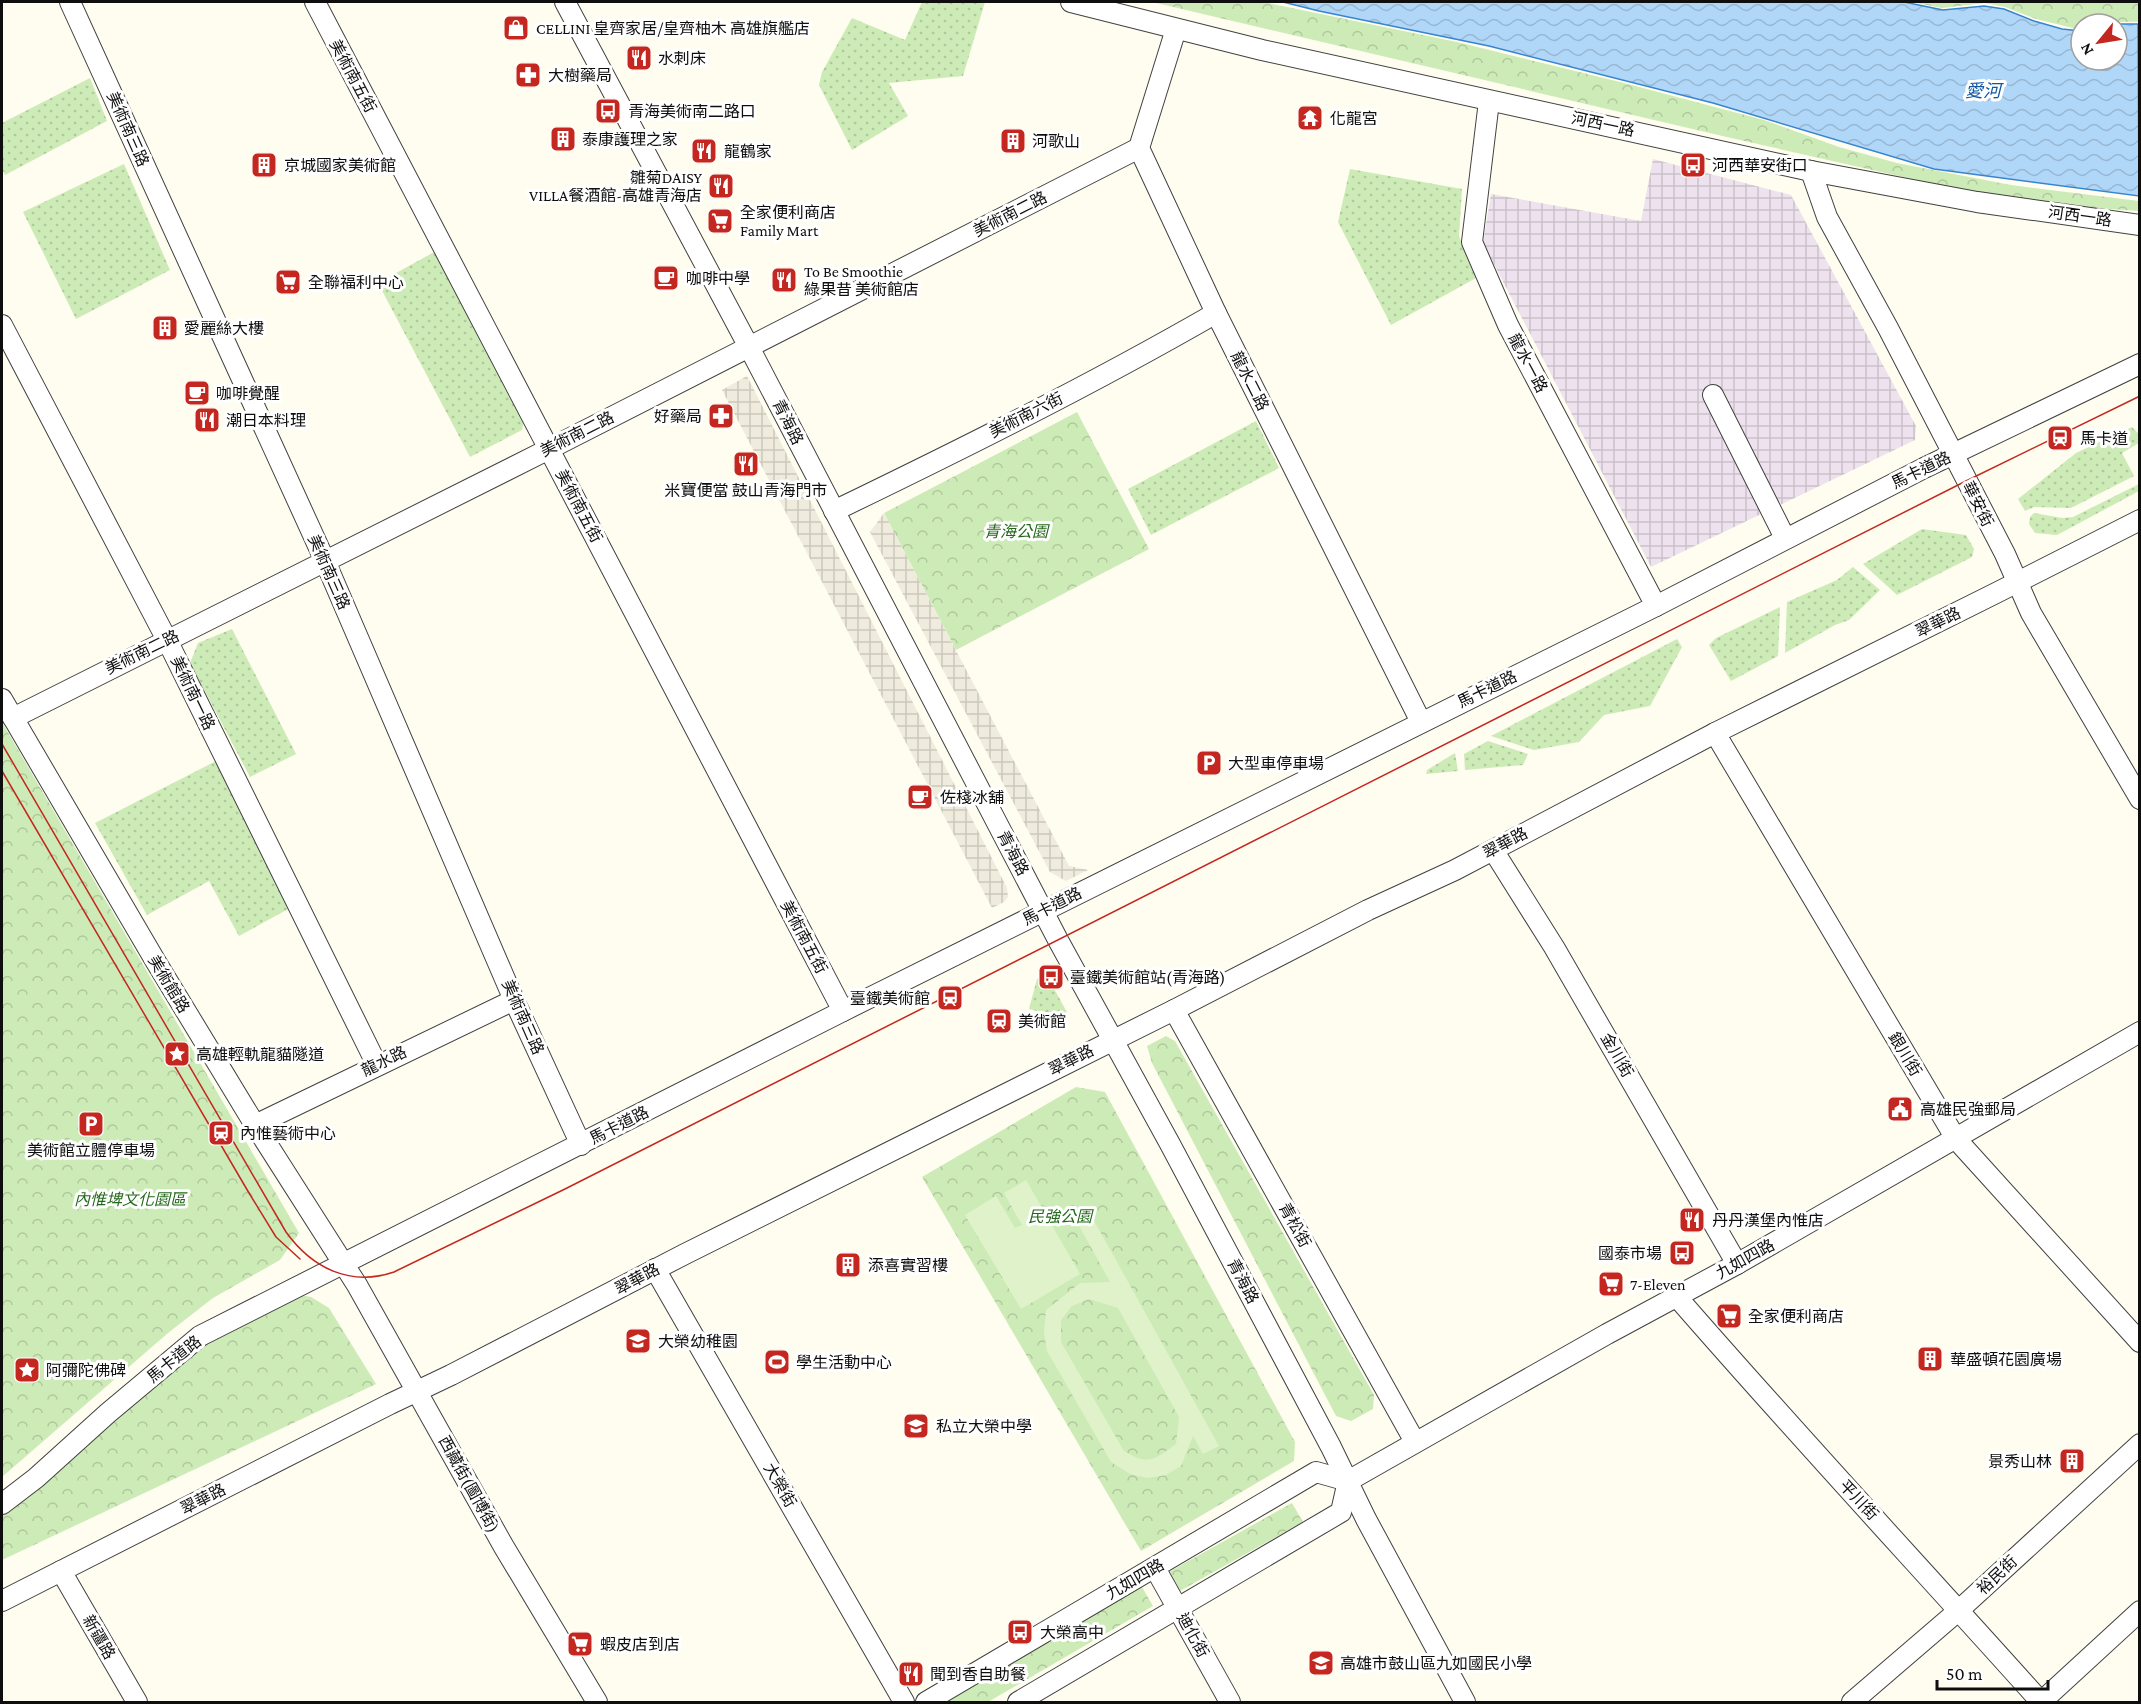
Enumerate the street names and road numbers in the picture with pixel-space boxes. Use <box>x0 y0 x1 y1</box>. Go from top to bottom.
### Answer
street label: 美術南五街 <box>327 37 379 115</box>
street label: 美術南三路 <box>104 89 152 169</box>
street label: 河西一路 <box>1570 109 1636 139</box>
street label: 美術南二路 <box>970 188 1050 240</box>
street label: 河西一路 <box>2047 203 2113 229</box>
street label: 龍水一路 <box>1505 331 1551 395</box>
street label: 龍水二路 <box>1228 349 1272 413</box>
street label: 美術南六街 <box>986 389 1066 441</box>
street label: 青海路 <box>770 397 806 447</box>
street label: 美術南二路 <box>537 408 617 460</box>
street label: 馬卡道路 <box>1889 448 1953 492</box>
street label: 美術南五街 <box>553 467 605 545</box>
street label: 華安街 <box>1960 479 1996 529</box>
street label: 美術南三路 <box>305 532 353 612</box>
street label: 翠華路 <box>1913 604 1963 640</box>
street label: 美術南二路 <box>102 627 182 677</box>
street label: 美術南一路 <box>168 653 218 733</box>
street label: 馬卡道路 <box>1455 667 1519 711</box>
street label: 翠華路 <box>1480 824 1530 862</box>
street label: 青海路 <box>994 828 1032 878</box>
street label: 馬卡道路 <box>1020 884 1084 928</box>
street label: 美術南五街 <box>778 898 830 976</box>
street label: 美術館路 <box>145 952 193 1016</box>
street label: 美術南三路 <box>499 977 547 1057</box>
street label: 銀川街 <box>1885 1029 1925 1079</box>
street label: 金川街 <box>1598 1030 1636 1080</box>
street label: 翠華路 <box>1046 1042 1096 1078</box>
street label: 龍水路 <box>359 1043 409 1079</box>
street label: 馬卡道路 <box>587 1103 651 1147</box>
street label: 青松街 <box>1276 1200 1314 1250</box>
street label: 九如四路 <box>1713 1236 1777 1282</box>
street label: 青海路 <box>1224 1256 1262 1306</box>
street label: 翠華路 <box>612 1260 662 1298</box>
street label: 馬卡道路 <box>144 1332 204 1386</box>
street label: 西藏街(圖博街) <box>435 1433 502 1536</box>
street label: 大榮街 <box>761 1460 799 1510</box>
street label: 平川街 <box>1836 1477 1882 1523</box>
street label: 翠華路 <box>178 1481 228 1517</box>
street label: 裕民街 <box>1974 1552 2020 1598</box>
street label: 九如四路 <box>1103 1556 1167 1602</box>
street label: 迪化街 <box>1174 1610 1212 1660</box>
street label: 新疆路 <box>80 1612 118 1662</box>

